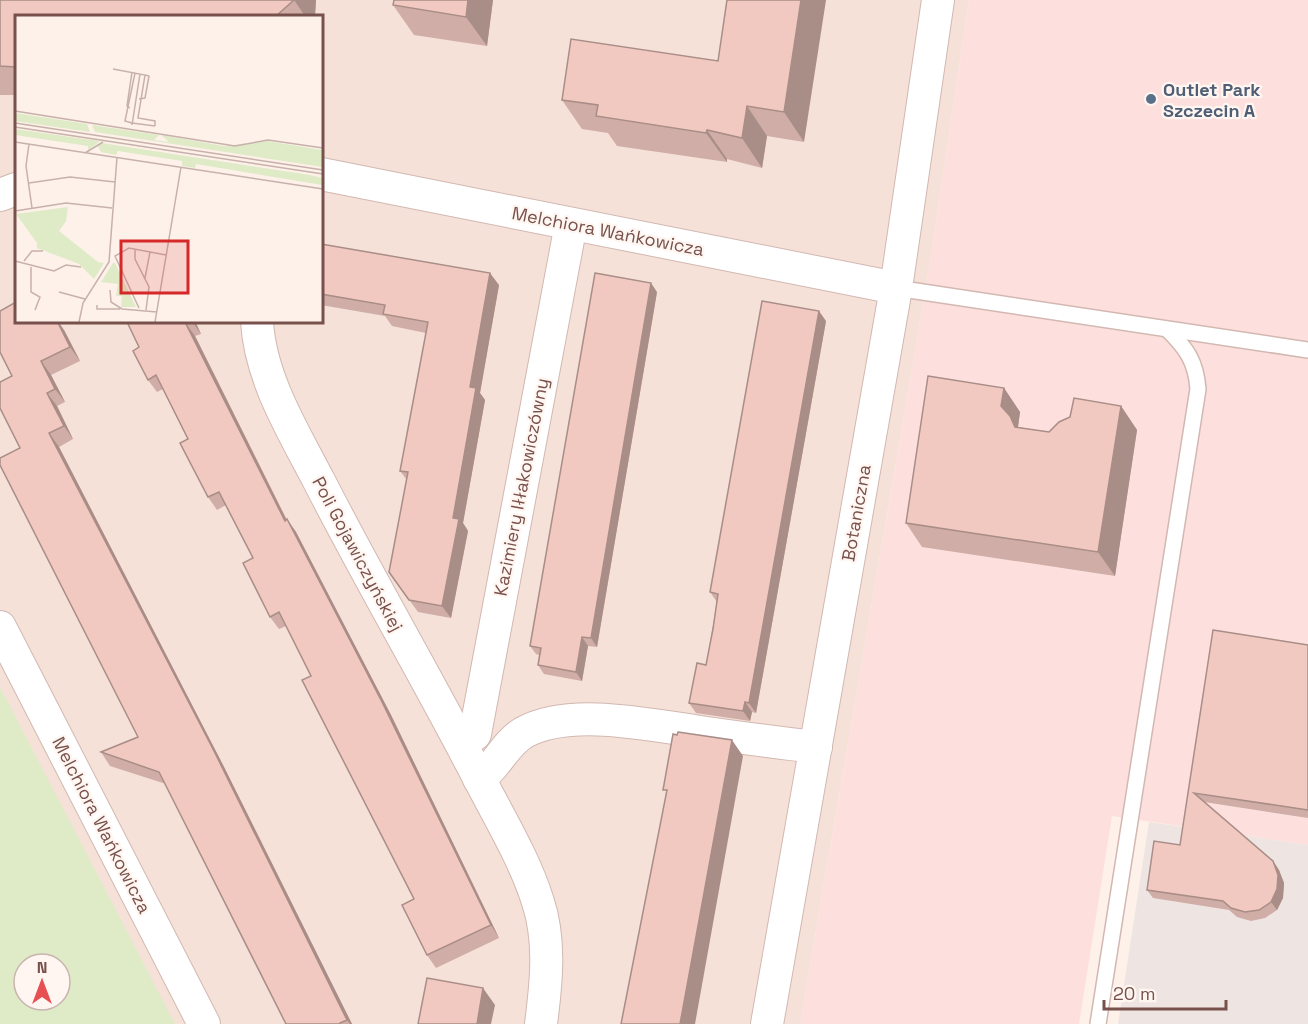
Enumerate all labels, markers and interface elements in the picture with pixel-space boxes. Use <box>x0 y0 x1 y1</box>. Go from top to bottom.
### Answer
inset map <box>15 15 322 322</box>
place label: Outlet Park Szczecin A <box>1163 78 1261 122</box>
marker: Outlet Park Szczecin A <box>1144 92 1158 106</box>
street label: Melchiora Wańkowicza <box>510 201 706 261</box>
street label: Kazimiery Iłłakowiczówny <box>489 376 553 598</box>
street label: Botaniczna <box>836 463 876 563</box>
street label: Poli Gojawiczyńskiej <box>307 473 409 635</box>
street label: Melchiora Wańkowicza <box>47 733 157 917</box>
north arrow <box>12 952 72 1012</box>
text: N <box>37 957 47 978</box>
scale bar <box>1104 973 1226 1011</box>
text: 20 m <box>1113 982 1156 1005</box>

